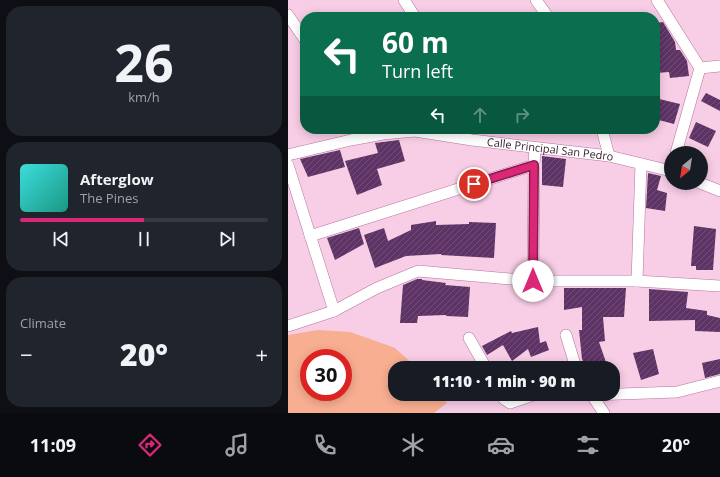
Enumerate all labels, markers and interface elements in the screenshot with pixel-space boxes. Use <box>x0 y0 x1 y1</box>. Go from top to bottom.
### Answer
text: 60 m <box>382 23 449 61</box>
text: 26 <box>114 26 174 97</box>
icon: left <box>316 28 368 80</box>
text: Turn left <box>382 59 453 83</box>
text: km/h <box>128 88 160 106</box>
icon: left <box>427 104 449 126</box>
icon: ahead <box>469 104 491 126</box>
icon: right <box>511 104 533 126</box>
street label: Calle Principal San Pedro <box>486 134 616 164</box>
north arrow <box>664 146 708 190</box>
map controls <box>664 146 708 190</box>
pin <box>457 167 491 201</box>
text: Afterglow <box>80 169 154 189</box>
icon: arrive <box>463 173 485 195</box>
text: The Pines <box>80 189 138 207</box>
icon: previous <box>50 228 72 250</box>
icon: pause <box>133 228 155 250</box>
icon: next <box>216 228 238 250</box>
position arrow <box>512 260 554 302</box>
text: Climate <box>20 314 66 332</box>
text: 20° <box>120 334 168 375</box>
text: − <box>20 339 33 369</box>
text: + <box>255 339 268 369</box>
speed limit sign: 30 <box>300 349 352 401</box>
text: 11:10 · 1 min · 90 m <box>433 371 575 391</box>
icon: directions <box>136 431 164 459</box>
icon: music <box>223 431 251 459</box>
icon: phone <box>311 431 339 459</box>
icon: climate <box>399 431 427 459</box>
icon: car <box>487 431 515 459</box>
icon: filters <box>574 431 602 459</box>
text: 11:09 <box>30 433 76 457</box>
text: 20° <box>662 433 690 457</box>

